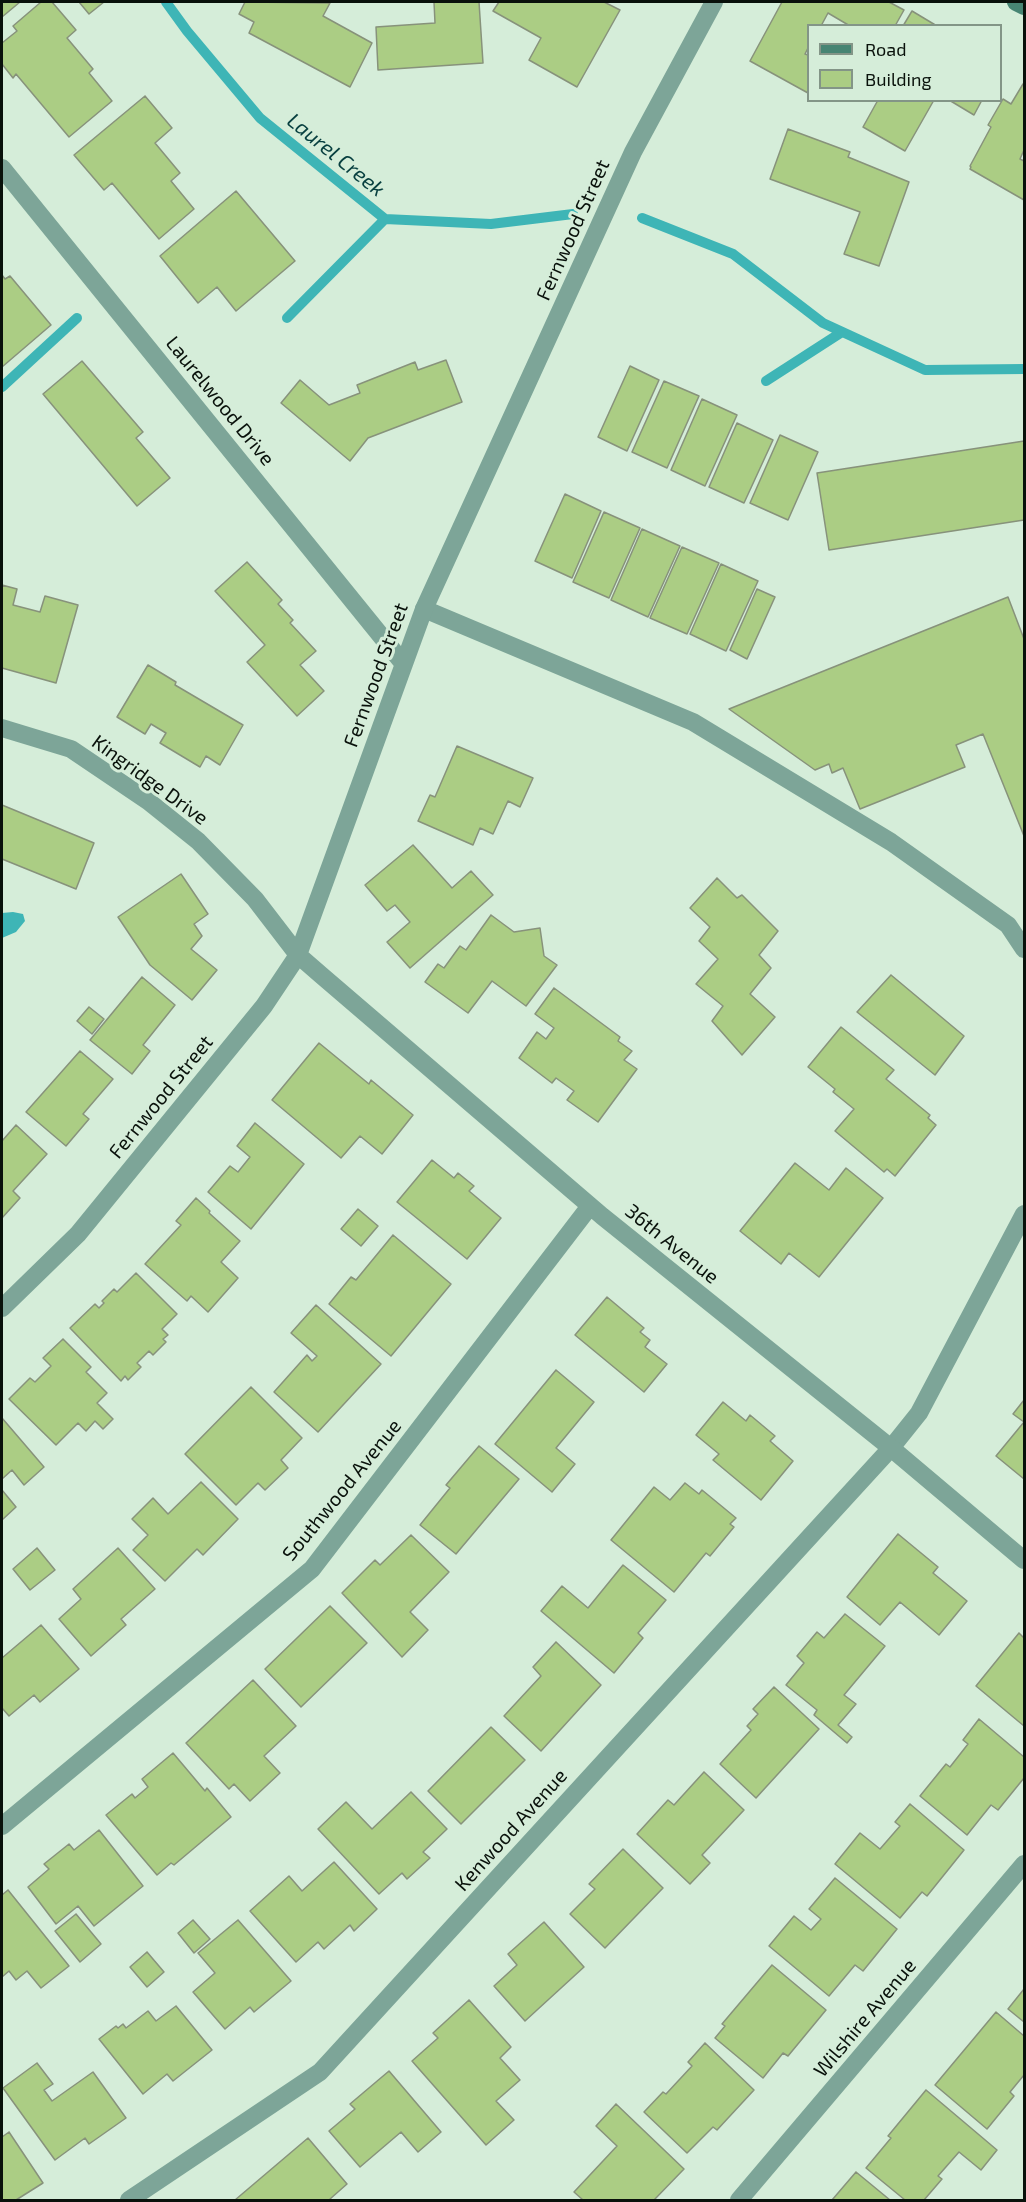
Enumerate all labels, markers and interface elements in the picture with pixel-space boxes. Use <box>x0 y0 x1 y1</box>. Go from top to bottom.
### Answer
legend <box>807 24 1002 102</box>
text: Road <box>865 38 906 60</box>
text: Building <box>865 68 932 90</box>
water label: Laurel Creek <box>282 108 390 202</box>
street label: Fernwood Street <box>531 156 615 304</box>
street label: Laurelwood Drive <box>161 332 279 470</box>
street label: Fernwood Street <box>339 600 413 750</box>
street label: Kingridge Drive <box>87 730 213 830</box>
street label: Fernwood Street <box>104 1031 218 1163</box>
street label: 36th Avenue <box>620 1199 724 1289</box>
street label: Southwood Avenue <box>278 1414 406 1566</box>
street label: Kenwood Avenue <box>450 1764 572 1896</box>
street label: Wilshire Avenue <box>809 1954 921 2082</box>

